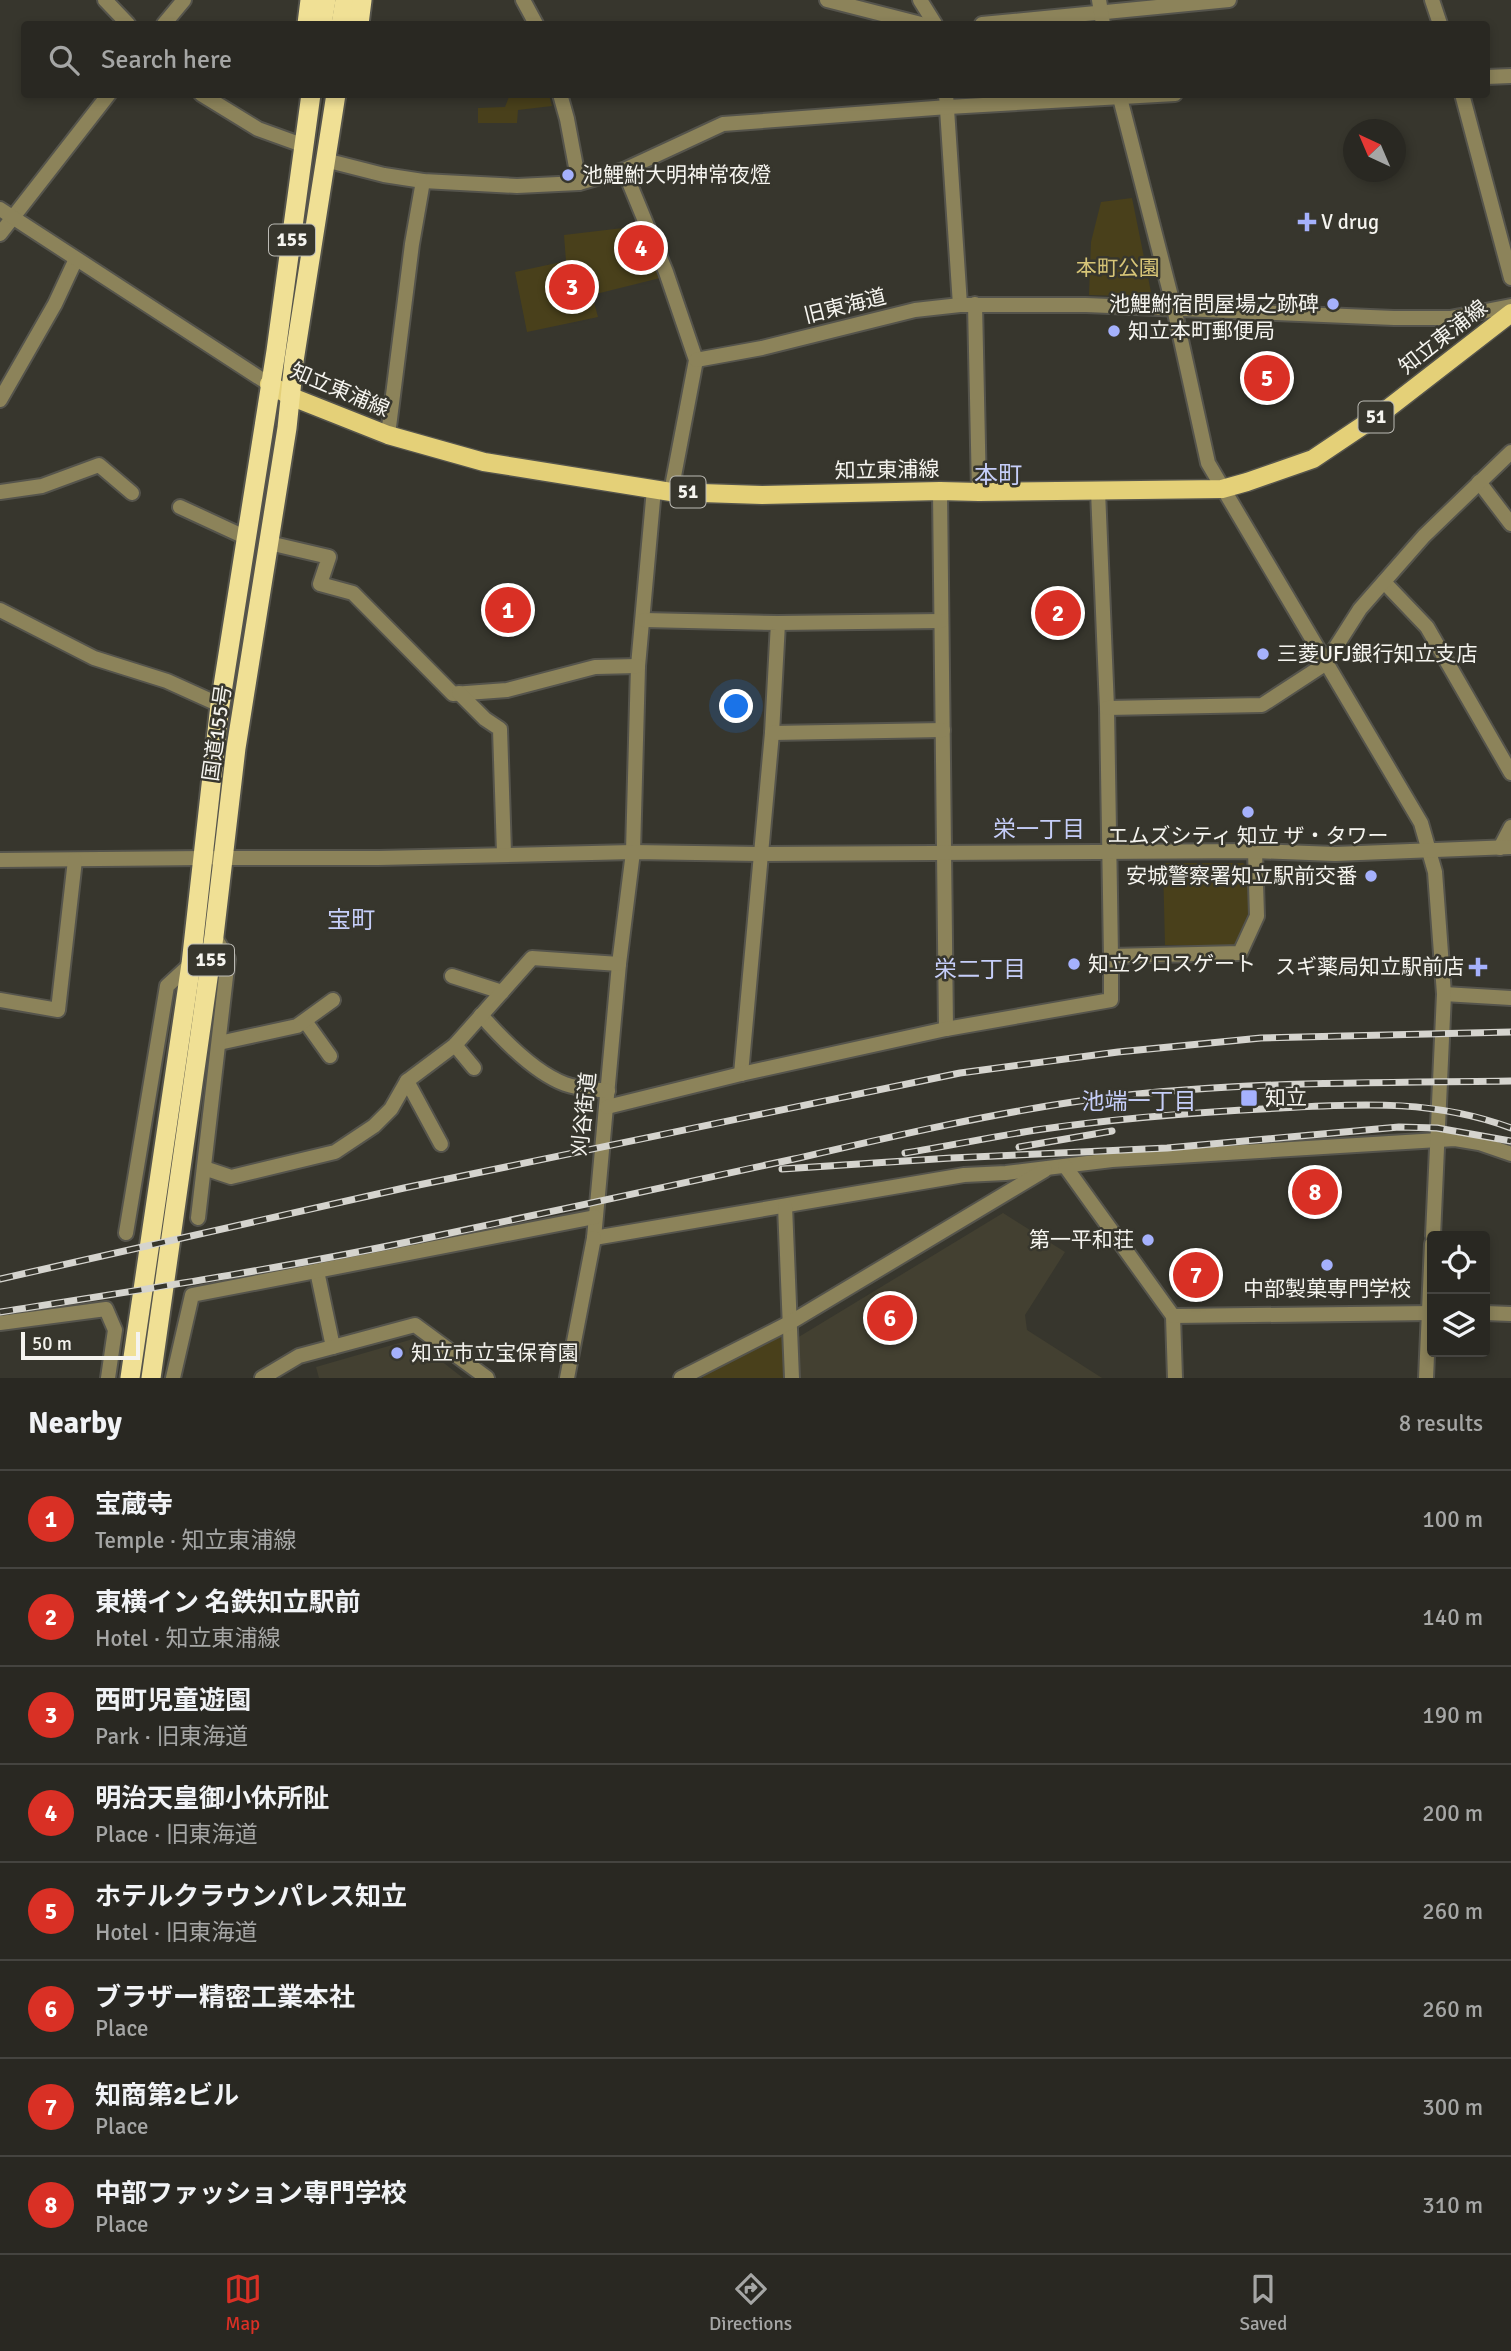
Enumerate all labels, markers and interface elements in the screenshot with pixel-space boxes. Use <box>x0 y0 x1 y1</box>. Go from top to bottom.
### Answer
search box <box>21 21 1490 98</box>
icon: search <box>45 41 83 79</box>
text: Search here <box>101 44 232 76</box>
north arrow <box>1343 119 1406 182</box>
place label: 池鯉鮒大明神常夜燈 <box>582 162 771 188</box>
marker: 池鯉鮒大明神常夜燈 <box>560 167 576 183</box>
place label: V drug <box>1321 209 1379 235</box>
marker: V drug <box>1299 214 1315 230</box>
pin: 4 <box>618 222 664 274</box>
road number: 155 <box>269 224 315 256</box>
park label: 本町公園 <box>1076 255 1160 281</box>
pin: 3 <box>549 261 595 313</box>
street label: 旧東海道 <box>801 283 889 329</box>
place label: 池鯉鮒宿問屋場之跡碑 <box>1109 291 1319 317</box>
street label: 知立東浦線 <box>1394 294 1492 380</box>
marker: 池鯉鮒宿問屋場之跡碑 <box>1325 296 1341 312</box>
place label: 知立本町郵便局 <box>1128 318 1275 344</box>
marker: 知立本町郵便局 <box>1106 323 1122 339</box>
pin: 5 <box>1244 352 1290 404</box>
street label: 知立東浦線 <box>287 358 393 422</box>
road number: 51 <box>1358 402 1394 432</box>
street label: 知立東浦線 <box>834 456 940 484</box>
district label: 本町 <box>974 460 1022 490</box>
road number: 51 <box>670 477 706 508</box>
pin: 1 <box>485 584 531 636</box>
pin: 2 <box>1035 587 1081 639</box>
place label: 三菱UFJ銀行知立支店 <box>1277 641 1478 667</box>
marker: 三菱UFJ銀行知立支店 <box>1255 646 1271 662</box>
street label: 国道155号 <box>197 683 237 783</box>
your location <box>719 689 753 723</box>
marker: エムズシティ 知立 ザ・タワー <box>1240 804 1256 820</box>
district label: 栄一丁目 <box>993 815 1085 844</box>
place label: エムズシティ 知立 ザ・タワー <box>1108 823 1388 849</box>
place label: 安城警察署知立駅前交番 <box>1126 863 1357 889</box>
marker: 安城警察署知立駅前交番 <box>1363 868 1379 884</box>
district label: 宝町 <box>327 905 375 935</box>
road number: 155 <box>188 944 234 976</box>
place label: 知立クロスゲート <box>1088 951 1256 977</box>
place label: スギ薬局知立駅前店 <box>1275 954 1464 980</box>
district label: 栄二丁目 <box>934 955 1026 984</box>
marker: 知立クロスゲート <box>1066 956 1082 972</box>
marker: スギ薬局知立駅前店 <box>1470 959 1486 975</box>
street label: 刈谷街道 <box>567 1071 601 1157</box>
place label: 知立 <box>1265 1085 1307 1111</box>
district label: 池端一丁目 <box>1082 1087 1197 1116</box>
marker: 知立 <box>1239 1088 1259 1108</box>
pin: 8 <box>1292 1166 1338 1218</box>
place label: 第一平和荘 <box>1029 1227 1134 1253</box>
map controls <box>1427 1231 1490 1357</box>
button: locate <box>1427 1231 1490 1294</box>
marker: 第一平和荘 <box>1140 1232 1156 1248</box>
pin: 7 <box>1173 1249 1219 1301</box>
marker: 中部製菓専門学校 <box>1319 1257 1335 1273</box>
place label: 中部製菓専門学校 <box>1243 1276 1411 1302</box>
pin: 6 <box>867 1292 913 1344</box>
button: layers <box>1427 1294 1490 1357</box>
scale bar <box>21 1329 140 1361</box>
text: 50 m <box>32 1332 72 1356</box>
place label: 知立市立宝保育園 <box>411 1340 579 1366</box>
marker: 知立市立宝保育園 <box>389 1345 405 1361</box>
text: Nearby <box>28 1405 122 1442</box>
text: 8 results <box>1399 1409 1483 1438</box>
text: 宝蔵寺 <box>95 1489 173 1521</box>
text: 1 <box>45 1505 57 1534</box>
text: 100 m <box>1422 1505 1483 1534</box>
text: Temple · 知立東浦線 <box>95 1526 297 1555</box>
text: 東横イン 名鉄知立駅前 <box>95 1587 361 1619</box>
text: 2 <box>45 1603 57 1632</box>
text: 140 m <box>1422 1603 1483 1632</box>
text: Hotel · 知立東浦線 <box>95 1624 281 1653</box>
text: 西町児童遊園 <box>95 1685 251 1717</box>
text: 3 <box>45 1701 57 1730</box>
text: 190 m <box>1422 1701 1483 1730</box>
text: Park · 旧東海道 <box>95 1722 248 1751</box>
text: 明治天皇御小休所阯 <box>95 1783 329 1815</box>
text: 4 <box>45 1799 57 1828</box>
text: 200 m <box>1422 1799 1483 1828</box>
text: Place · 旧東海道 <box>95 1820 258 1849</box>
text: ホテルクラウンパレス知立 <box>95 1881 407 1913</box>
text: 5 <box>45 1897 57 1926</box>
text: 260 m <box>1422 1897 1483 1926</box>
text: Hotel · 旧東海道 <box>95 1918 258 1947</box>
text: ブラザー精密工業本社 <box>95 1982 355 2014</box>
text: 6 <box>45 1995 57 2024</box>
text: 260 m <box>1422 1995 1483 2024</box>
text: Place <box>95 2014 149 2043</box>
text: 知商第2ビル <box>95 2080 239 2112</box>
text: 7 <box>45 2093 57 2122</box>
text: 300 m <box>1422 2093 1483 2122</box>
text: Place <box>95 2112 149 2141</box>
text: 中部ファッション専門学校 <box>95 2178 407 2210</box>
text: 8 <box>45 2191 57 2220</box>
text: 310 m <box>1422 2191 1483 2220</box>
text: Place <box>95 2210 149 2239</box>
tab: Map <box>224 2270 262 2336</box>
tab: Directions <box>709 2270 792 2336</box>
tab: Saved <box>1239 2270 1287 2336</box>

